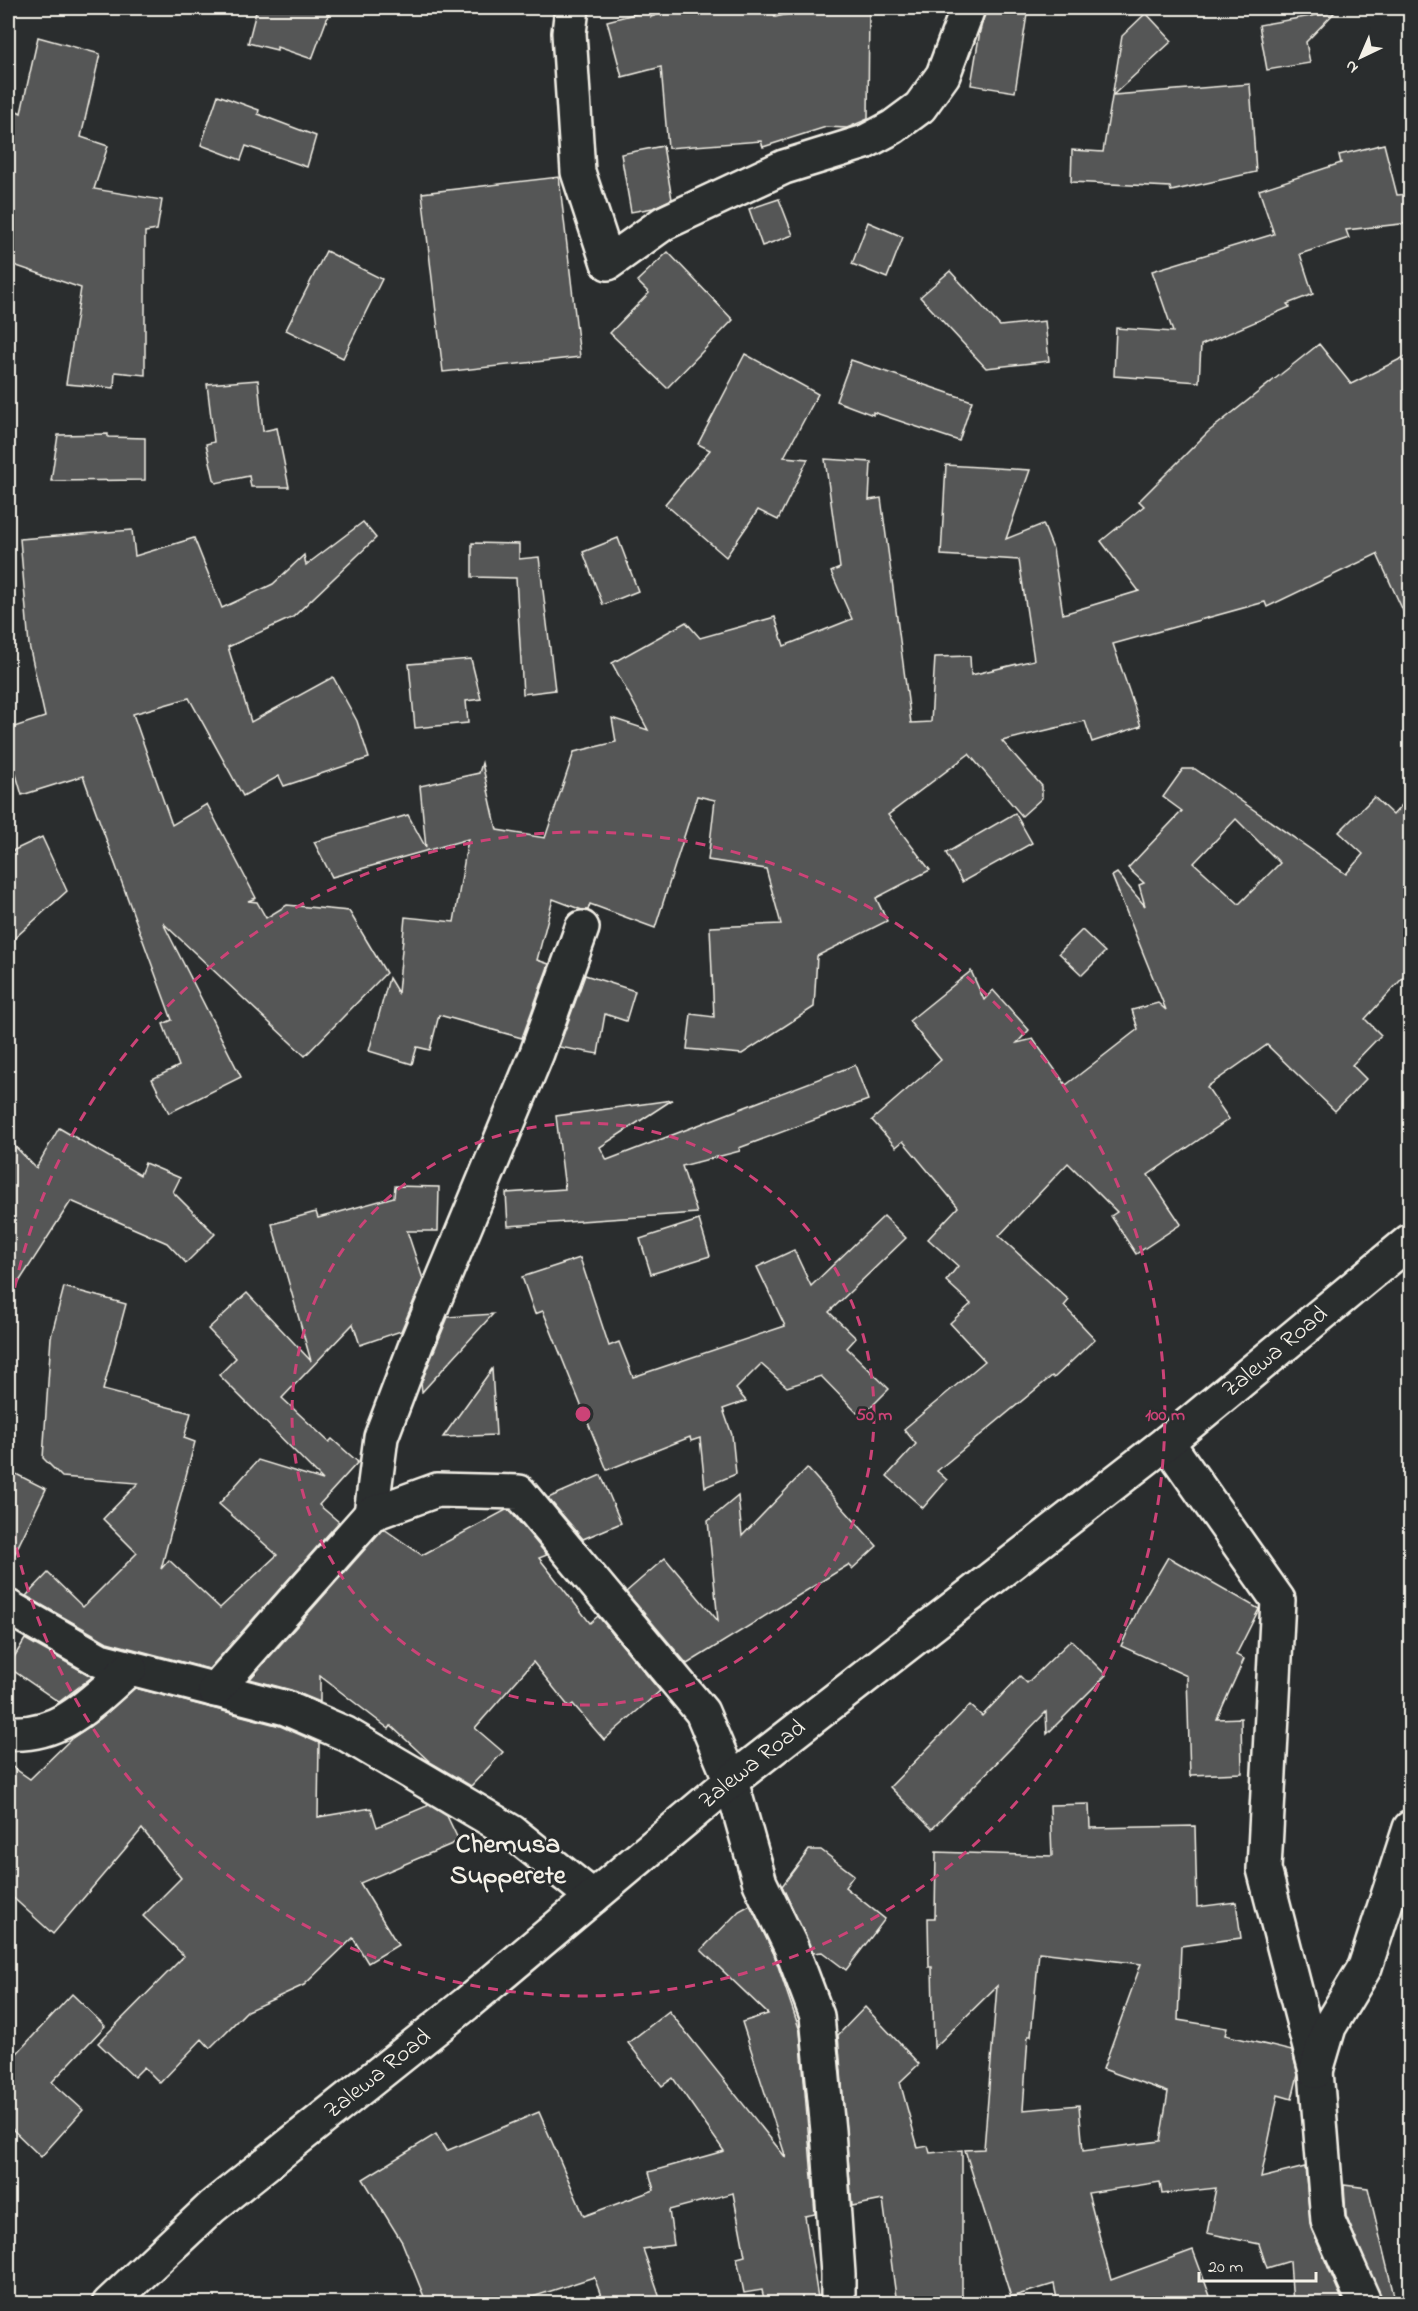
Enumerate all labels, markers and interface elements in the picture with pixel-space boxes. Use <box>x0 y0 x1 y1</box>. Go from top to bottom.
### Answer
north arrow <box>1331 27 1391 87</box>
text: N <box>1340 54 1364 79</box>
street label: Zalewa Road <box>1215 1298 1336 1407</box>
text: 50 m <box>856 1403 892 1429</box>
text: 100 m <box>1145 1403 1185 1429</box>
centre of rings <box>573 1404 593 1424</box>
street label: Zalewa Road <box>691 1711 814 1818</box>
district label: Chemusa Supperete <box>450 1826 567 1896</box>
street label: Zalewa Road <box>317 2020 439 2128</box>
scale bar <box>1199 2245 1316 2283</box>
text: 20 m <box>1208 2255 1243 2281</box>

